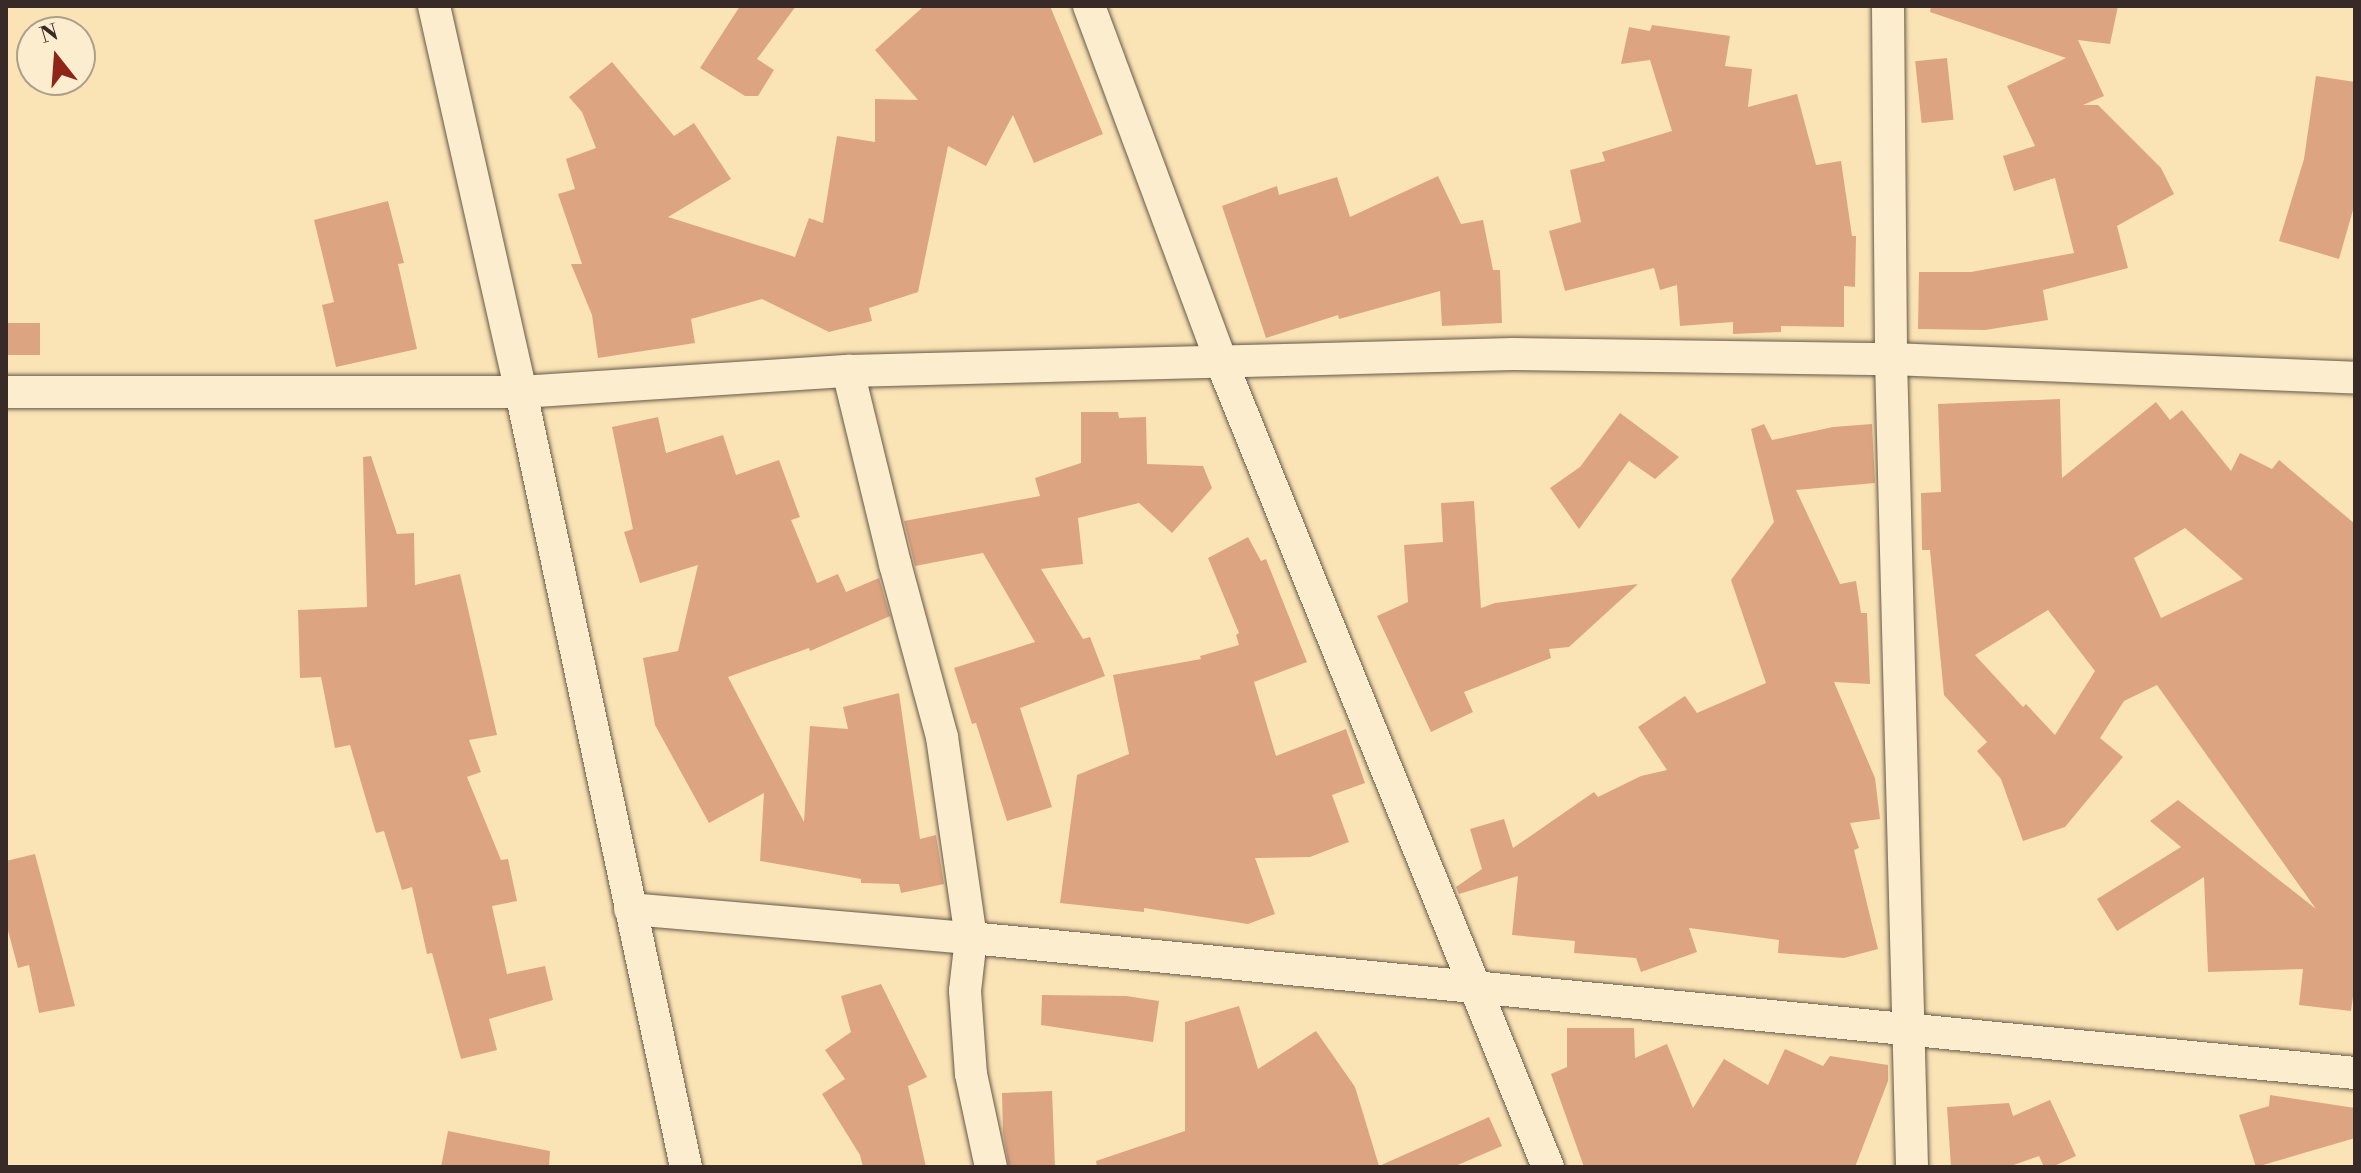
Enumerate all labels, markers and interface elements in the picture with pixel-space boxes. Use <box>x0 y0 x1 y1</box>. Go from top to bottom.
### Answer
north arrow <box>16 16 96 96</box>
text: N <box>37 19 62 50</box>

